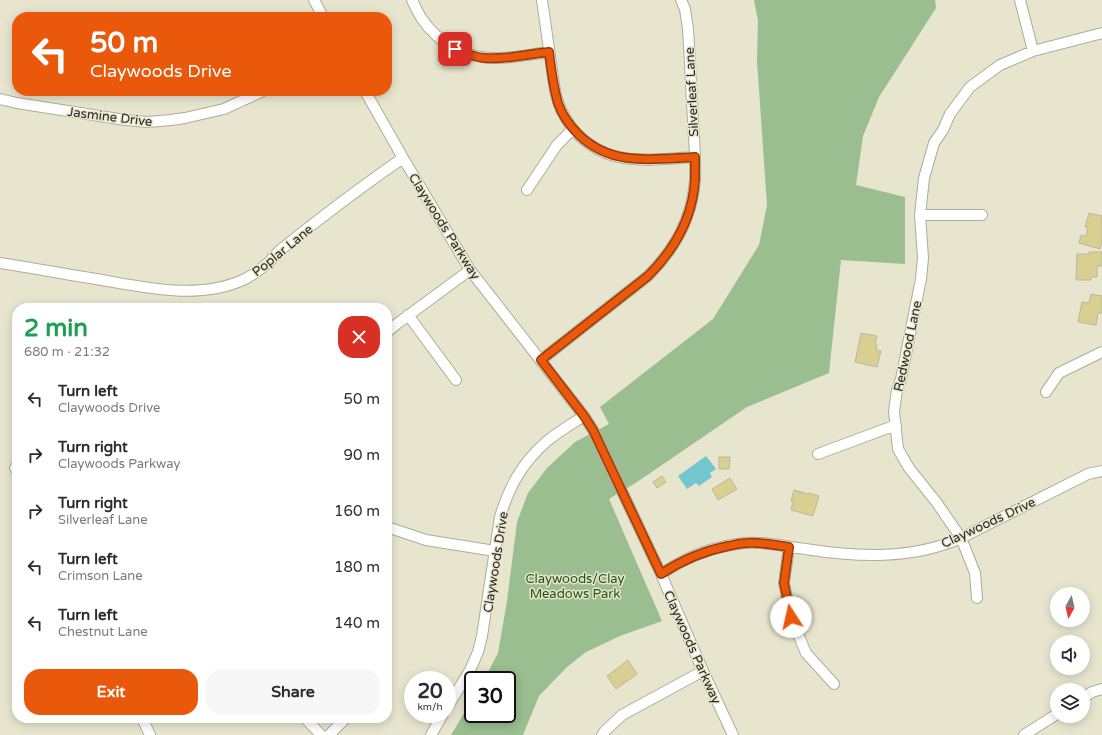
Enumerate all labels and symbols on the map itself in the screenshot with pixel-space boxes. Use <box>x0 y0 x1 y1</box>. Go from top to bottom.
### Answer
pin <box>438 32 472 66</box>
street label: Silverleaf Lane <box>682 47 702 137</box>
street label: Jasmine Drive <box>66 104 153 130</box>
street label: Claywoods Parkway <box>405 170 483 283</box>
street label: Poplar Lane <box>249 221 316 280</box>
street label: Redwood Lane <box>891 299 925 393</box>
street label: Claywoods Drive <box>939 494 1038 552</box>
street label: Claywoods Drive <box>480 510 512 614</box>
park label: Claywoods/Clay Meadows Park <box>525 571 625 602</box>
north arrow <box>1050 587 1090 627</box>
street label: Claywoods Parkway <box>660 588 724 707</box>
position arrow <box>770 596 812 638</box>
speed limit sign: 30 <box>464 671 516 723</box>

